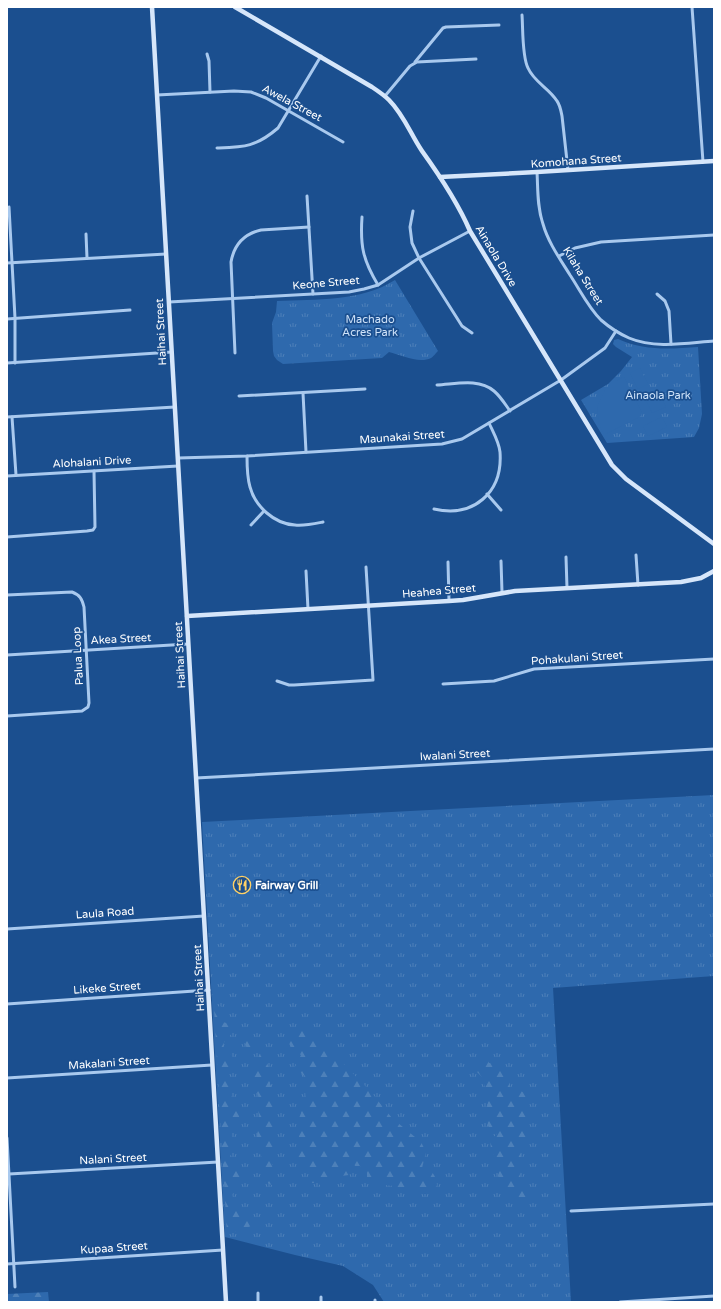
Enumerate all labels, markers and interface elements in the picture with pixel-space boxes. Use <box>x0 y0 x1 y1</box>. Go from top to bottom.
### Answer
street label: Awela Street <box>260 82 324 124</box>
street label: Komohana Street <box>530 151 622 171</box>
street label: Ainaola Drive <box>473 223 519 289</box>
street label: Kilaha Street <box>560 244 606 308</box>
street label: Keone Street <box>292 274 360 292</box>
street label: Haihai Street <box>153 298 169 366</box>
park label: Machado Acres Park <box>342 313 398 339</box>
park label: Ainaola Park <box>625 389 691 402</box>
street label: Maunakai Street <box>359 428 445 446</box>
street label: Alohalani Drive <box>52 453 132 471</box>
street label: Heahea Street <box>402 581 476 601</box>
street label: Haihai Street <box>172 621 188 689</box>
street label: Palua Loop <box>70 626 86 686</box>
street label: Akea Street <box>90 631 152 647</box>
street label: Pohakulani Street <box>531 648 623 668</box>
street label: Iwalani Street <box>419 747 491 763</box>
restaurant icon: Fairway Grill <box>232 875 252 895</box>
place label: Fairway Grill <box>255 879 318 893</box>
street label: Laula Road <box>75 904 135 922</box>
street label: Haihai Street <box>191 944 207 1012</box>
street label: Likeke Street <box>73 979 141 997</box>
street label: Makalani Street <box>68 1054 150 1072</box>
street label: Nalani Street <box>79 1151 147 1167</box>
street label: Kupaa Street <box>80 1239 148 1257</box>

